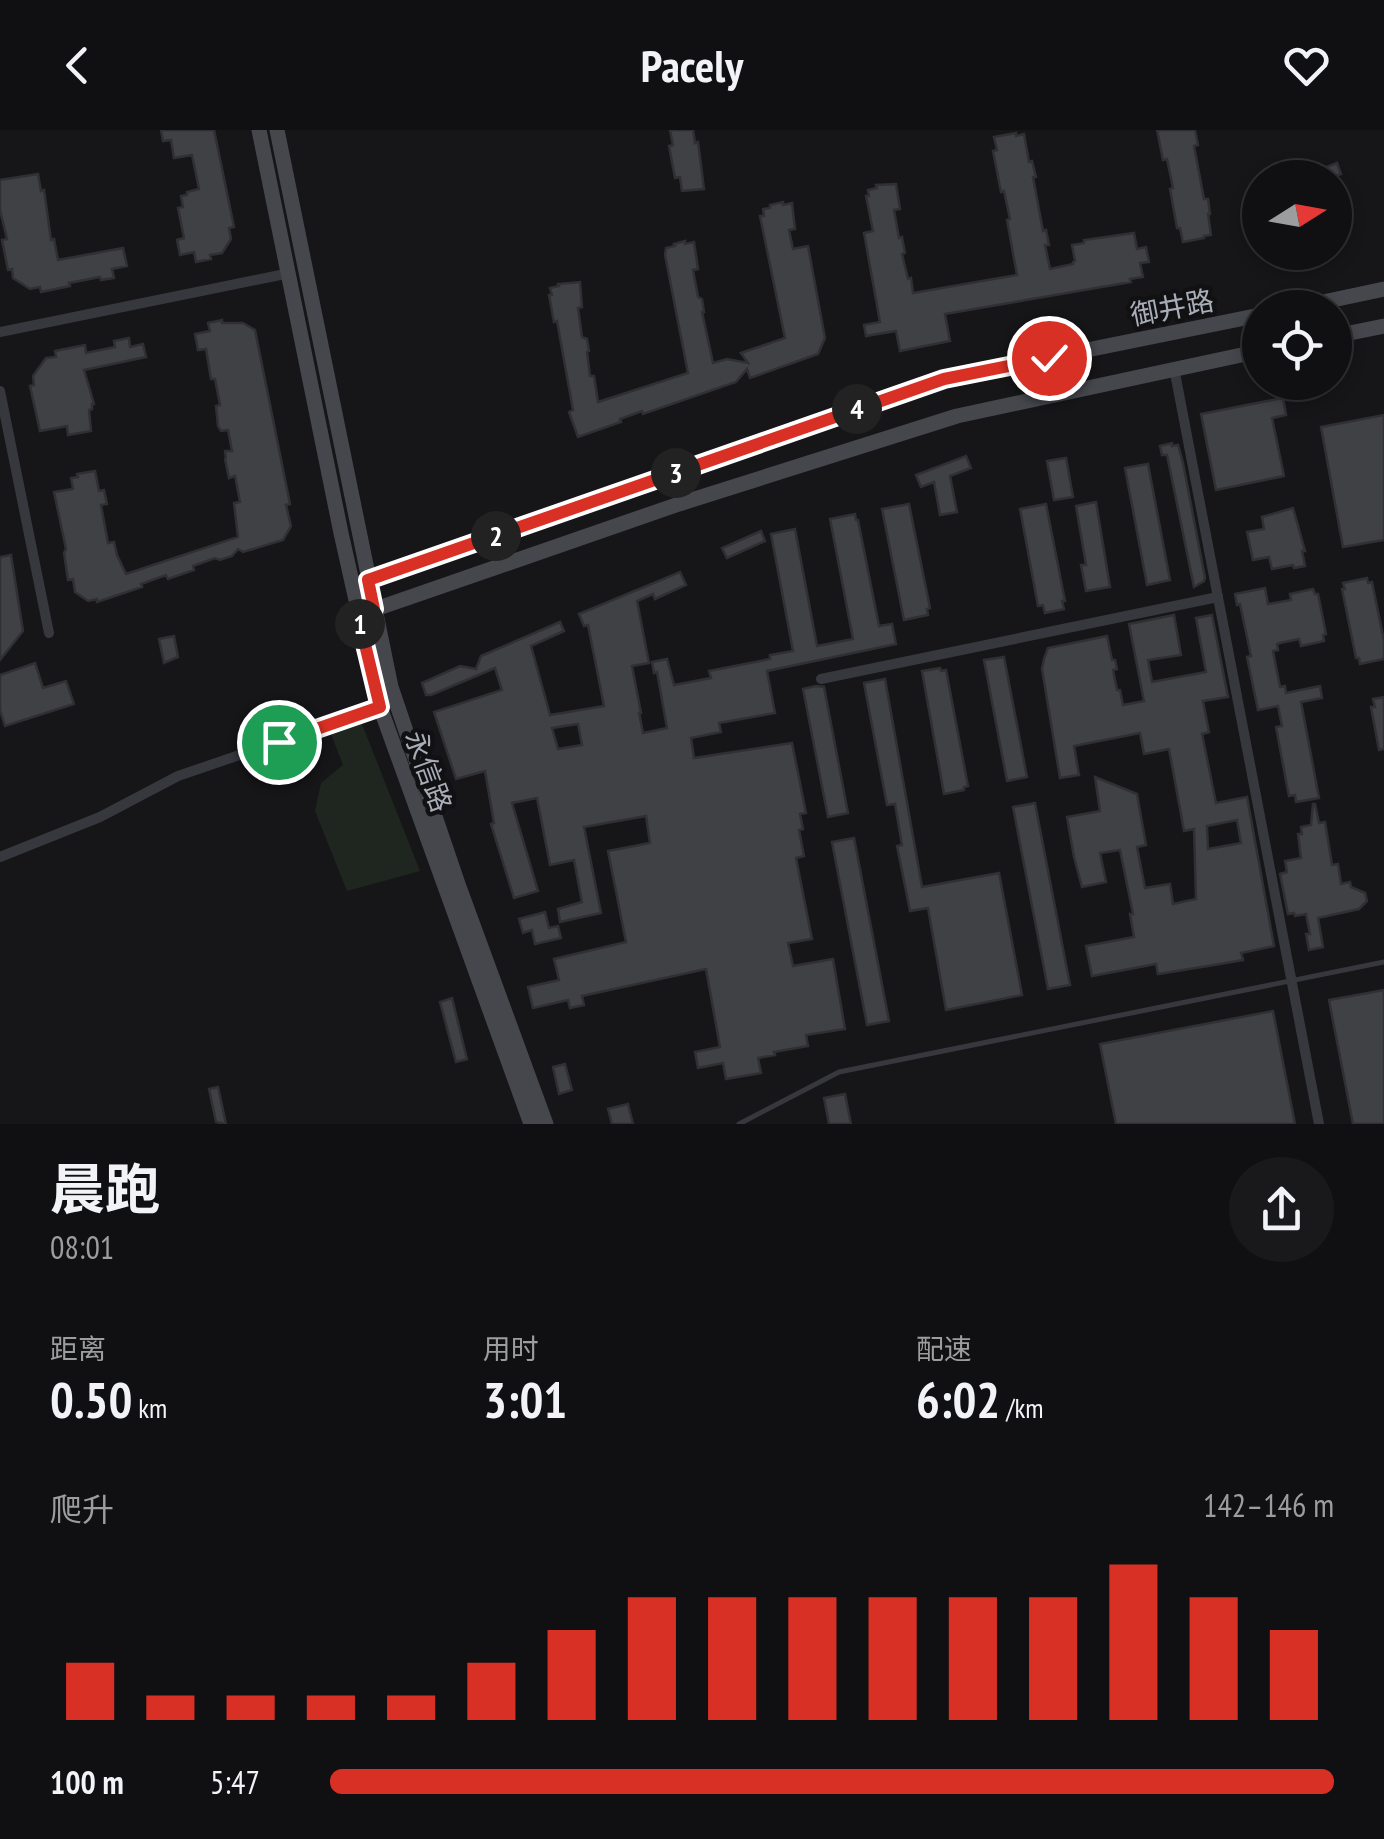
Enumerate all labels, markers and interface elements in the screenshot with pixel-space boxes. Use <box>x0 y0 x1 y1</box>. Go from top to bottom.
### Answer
text: Pacely <box>641 36 743 94</box>
icon: back <box>50 38 105 93</box>
icon: heart <box>1279 38 1334 93</box>
north arrow <box>1242 160 1352 270</box>
map controls <box>1242 160 1352 400</box>
street label: 御井路 <box>1127 281 1217 333</box>
button: locate <box>1242 290 1352 400</box>
pin <box>1007 316 1092 401</box>
icon: check <box>1022 331 1077 386</box>
pin: 4 <box>832 384 882 434</box>
text: 4 <box>850 390 864 427</box>
pin: 3 <box>651 448 701 498</box>
text: 3 <box>669 454 683 491</box>
pin: 2 <box>471 511 521 561</box>
text: 2 <box>489 517 503 554</box>
pin: 1 <box>335 599 385 649</box>
text: 1 <box>353 605 367 642</box>
pin <box>237 700 322 785</box>
icon: arrive <box>252 715 307 770</box>
street label: 永信路 <box>397 725 461 817</box>
text: 晨跑 <box>50 1153 160 1224</box>
button: share <box>1229 1157 1334 1262</box>
text: 08:01 <box>50 1226 114 1268</box>
text: 距离 <box>50 1330 106 1367</box>
text: 用时 <box>483 1330 539 1367</box>
text: 配速 <box>916 1330 972 1367</box>
text: 0.50 <box>50 1367 132 1432</box>
text: 3:01 <box>483 1367 567 1432</box>
text: 6:02 <box>916 1367 1000 1432</box>
text: km <box>132 1389 167 1426</box>
text: /km <box>1000 1389 1044 1426</box>
text: 142–146 m <box>1203 1484 1334 1526</box>
text: 爬升 <box>50 1488 114 1530</box>
text: 100 m <box>50 1761 124 1803</box>
text: 5:47 <box>210 1761 260 1803</box>

